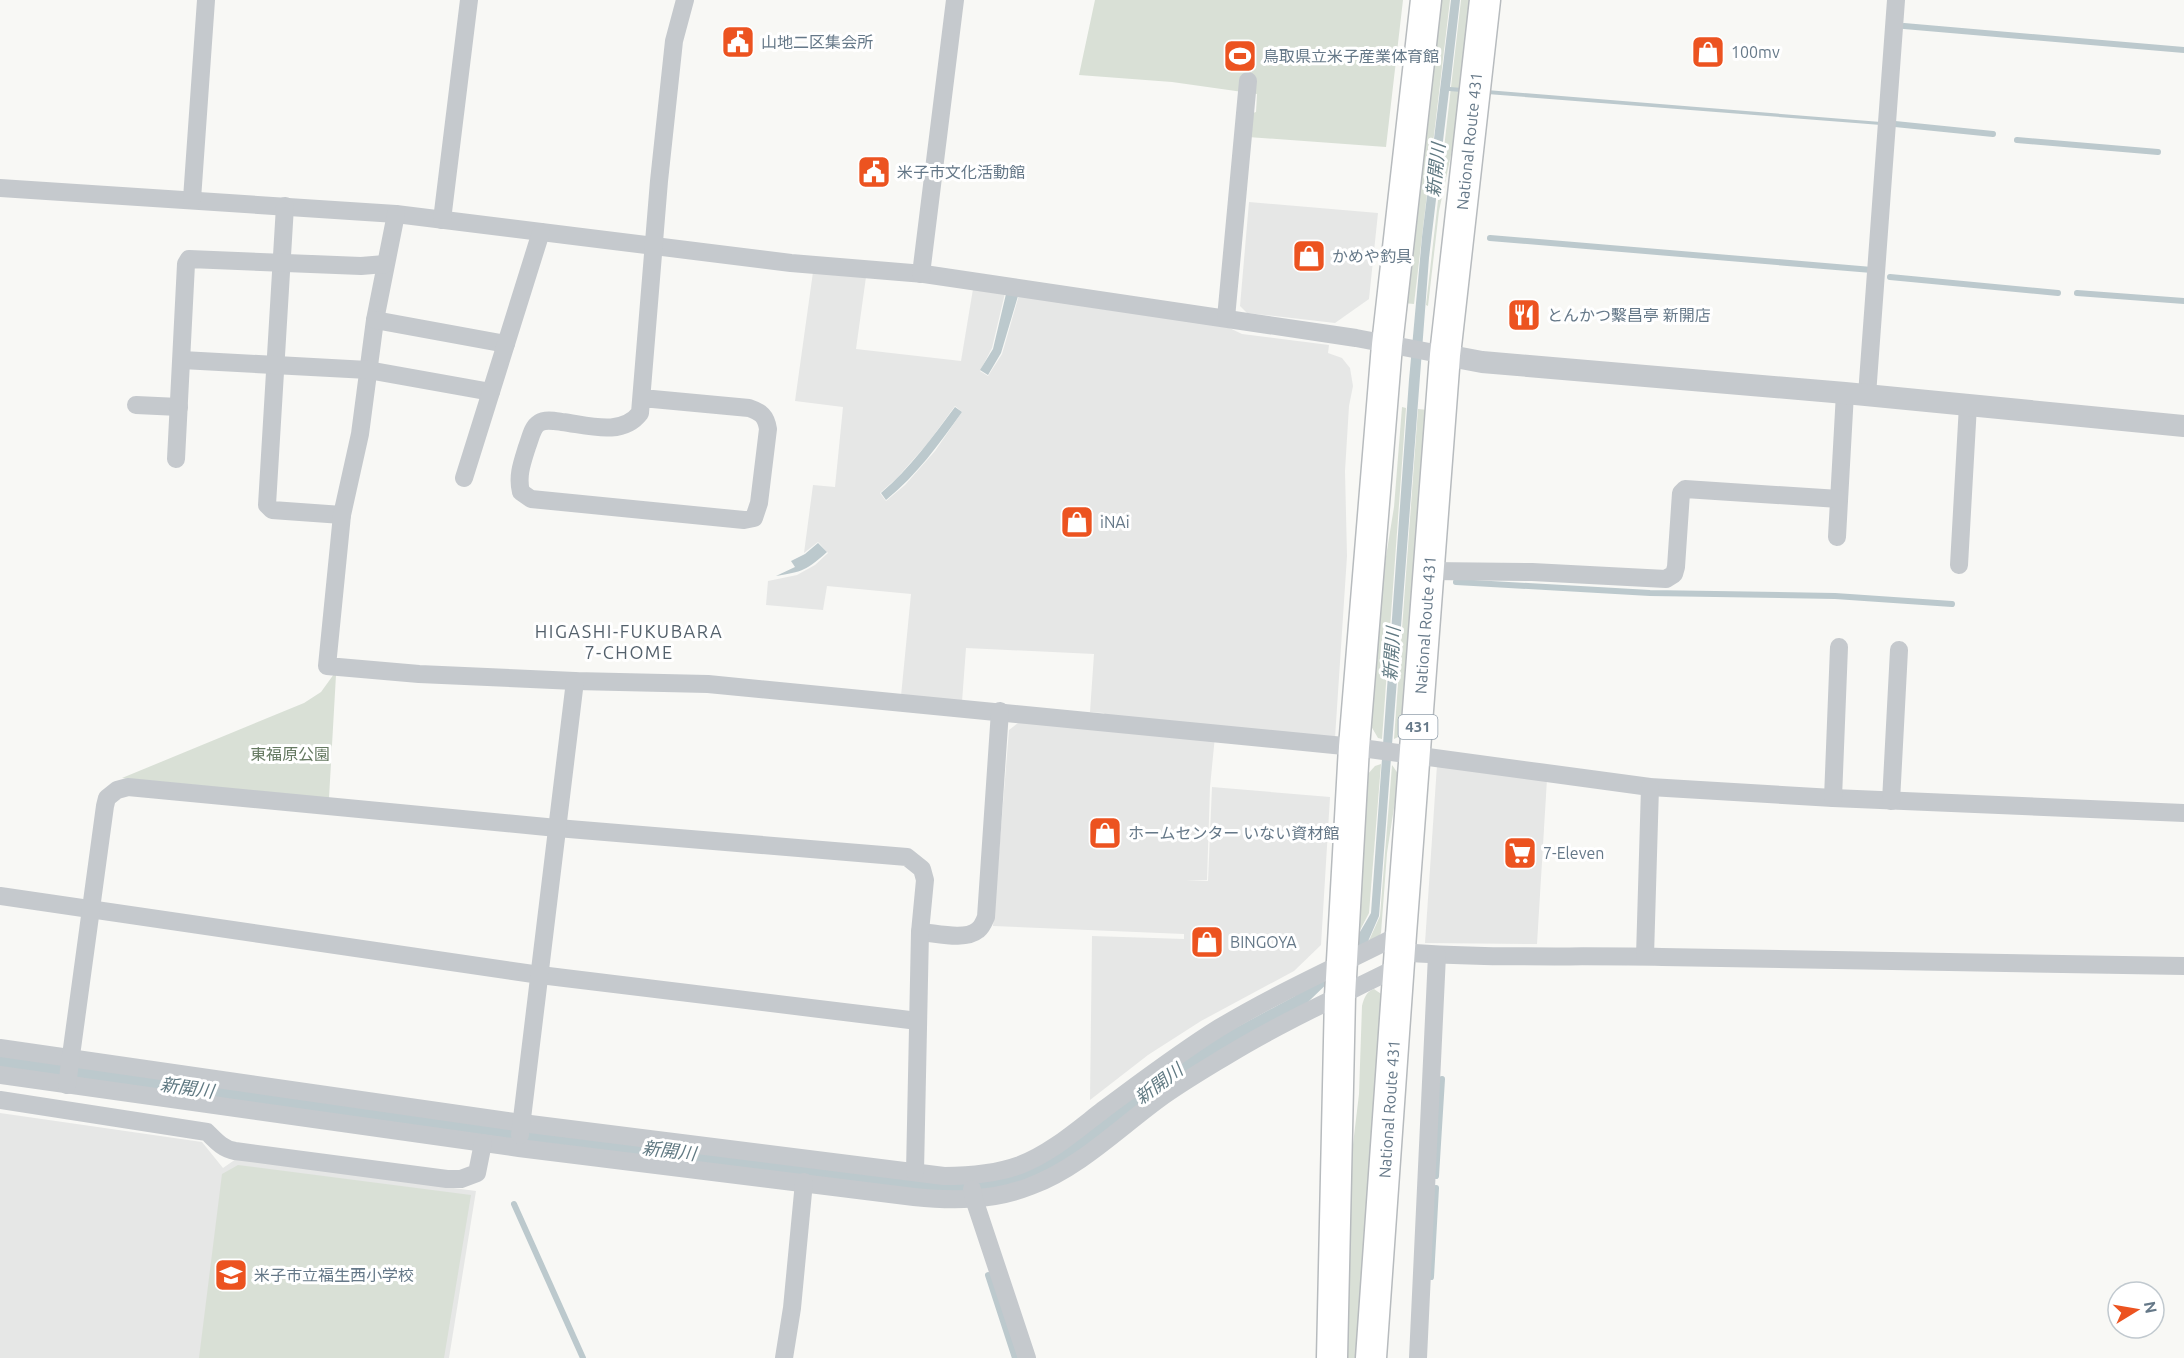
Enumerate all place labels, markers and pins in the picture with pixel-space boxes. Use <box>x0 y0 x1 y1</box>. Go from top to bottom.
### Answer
public building icon: 山地二区集会所 <box>720 24 756 60</box>
place label: 山地二区集会所 <box>761 33 873 51</box>
shop icon: 100mv <box>1690 34 1726 70</box>
sports icon: 鳥取県立米子産業体育館 <box>1222 38 1258 74</box>
place label: 100mv <box>1731 43 1780 61</box>
place label: 鳥取県立米子産業体育館 <box>1263 47 1439 65</box>
public building icon: 米子市文化活動館 <box>856 154 892 190</box>
place label: 米子市文化活動館 <box>897 163 1025 181</box>
shop icon: かめや釣具 <box>1291 238 1327 274</box>
place label: かめや釣具 <box>1332 247 1412 265</box>
restaurant icon: とんかつ繫昌亭 新開店 <box>1506 297 1542 333</box>
place label: とんかつ繫昌亭 新開店 <box>1547 306 1711 324</box>
shop icon: iNAi <box>1059 504 1095 540</box>
place label: iNAi <box>1100 513 1130 531</box>
shop icon: ホームセンター いない資材館 <box>1087 815 1123 851</box>
place label: ホームセンター いない資材館 <box>1128 824 1339 842</box>
supermarket icon: 7-Eleven <box>1502 835 1538 871</box>
place label: 7-Eleven <box>1543 844 1604 862</box>
shop icon: BINGOYA <box>1189 924 1225 960</box>
place label: BINGOYA <box>1230 933 1297 951</box>
school or university icon: 米子市立福生西小学校 <box>213 1257 249 1293</box>
place label: 米子市立福生西小学校 <box>254 1266 414 1284</box>

